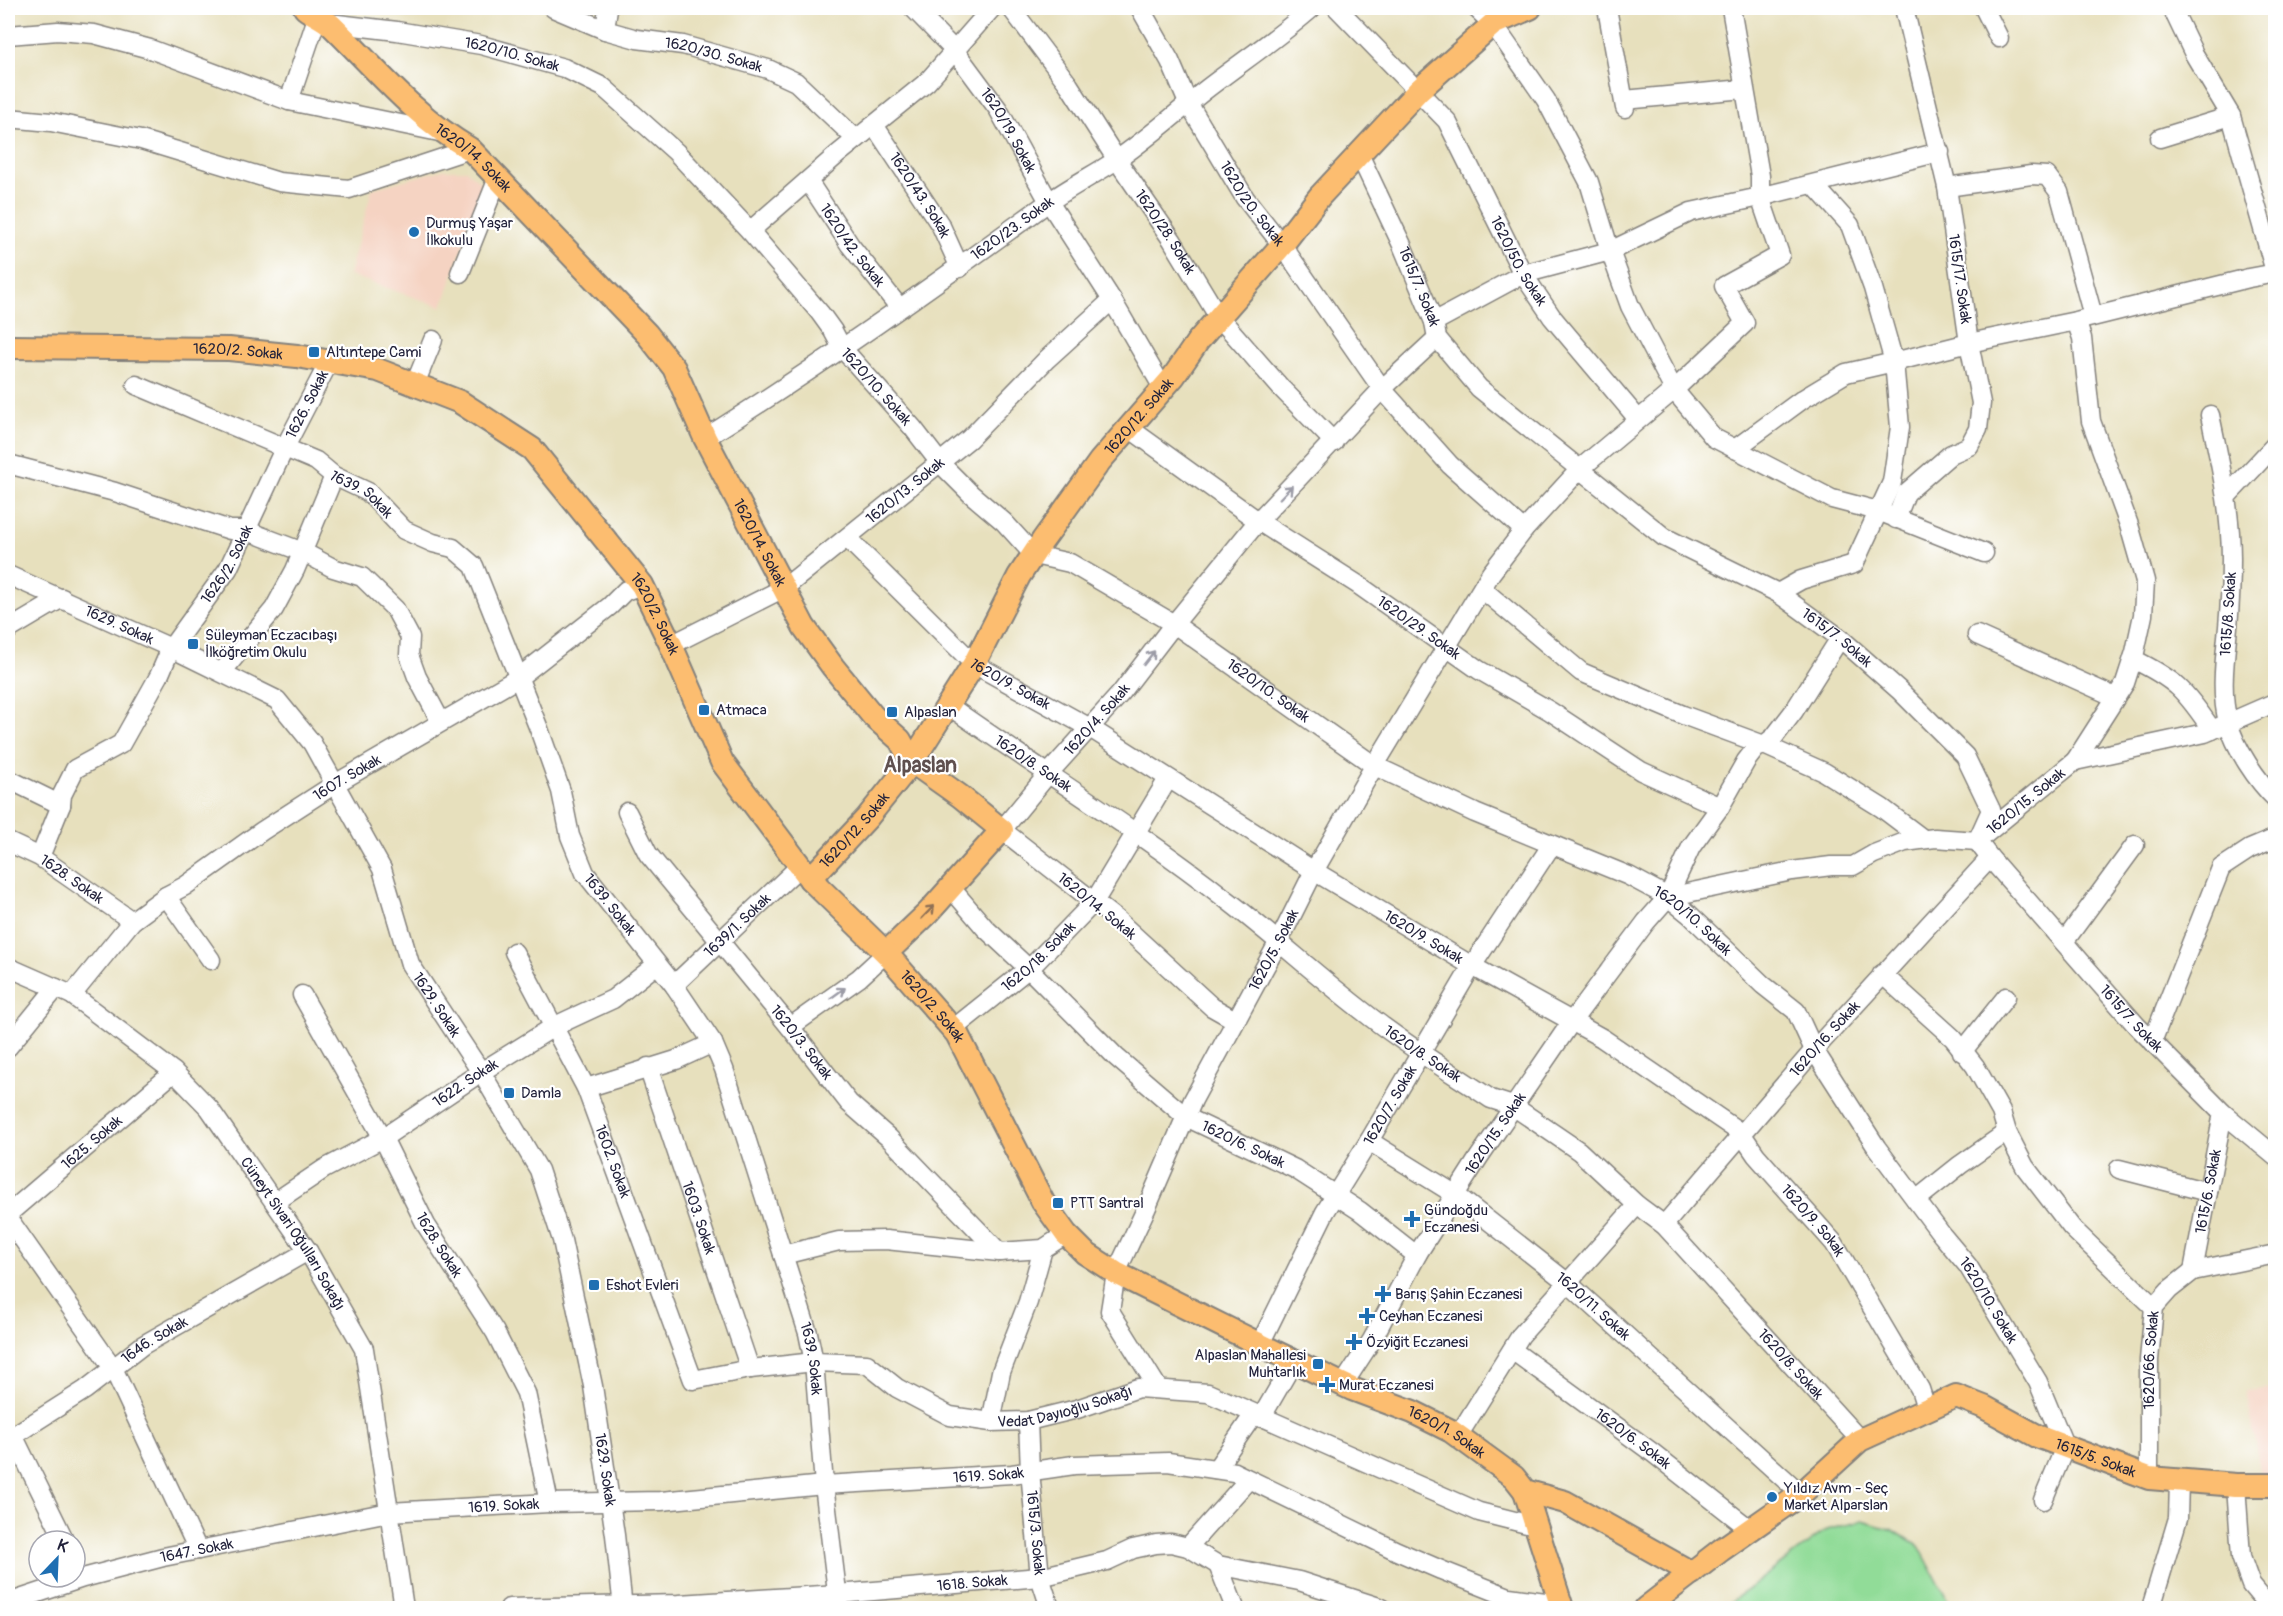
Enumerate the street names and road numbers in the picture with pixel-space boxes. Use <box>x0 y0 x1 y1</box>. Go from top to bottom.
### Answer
street label: 1620/10. Sokak <box>463 33 562 77</box>
street label: 1620/30. Sokak <box>664 34 765 77</box>
street label: 1620/19. Sokak <box>976 84 1041 177</box>
street label: 1620/14. Sokak <box>431 120 516 197</box>
street label: 1620/43. Sokak <box>885 149 954 242</box>
street label: 1620/20. Sokak <box>1215 158 1289 251</box>
street label: 1620/28. Sokak <box>1130 186 1200 278</box>
street label: 1620/23. Sokak <box>967 192 1058 265</box>
street label: 1620/42. Sokak <box>815 200 889 292</box>
street label: 1620/50. Sokak <box>1486 213 1551 310</box>
street label: 1615/17. Sokak <box>1944 233 1975 326</box>
street label: 1615/7. Sokak <box>1394 244 1444 329</box>
street label: 1620/2. Sokak <box>193 340 284 365</box>
street label: 1620/10. Sokak <box>836 344 916 430</box>
street label: 1626. Sokak <box>282 366 333 442</box>
street label: 1620/12. Sokak <box>1101 374 1178 459</box>
street label: 1620/13. Sokak <box>862 453 949 528</box>
street label: 1639. Sokak <box>325 467 397 523</box>
street label: 1620/14. Sokak <box>729 496 790 590</box>
street label: 1626/2. Sokak <box>197 521 258 608</box>
street label: 1620/2. Sokak <box>626 569 683 659</box>
street label: 1615/8. Sokak <box>2216 571 2241 657</box>
street label: 1620/29. Sokak <box>1373 592 1465 664</box>
street label: 1629. Sokak <box>82 602 157 649</box>
street label: 1615/7. Sokak <box>1798 604 1876 672</box>
street label: 1620/9. Sokak <box>964 655 1054 715</box>
street label: 1620/10. Sokak <box>1223 655 1314 727</box>
street label: 1620/4. Sokak <box>1060 680 1135 760</box>
street label: 1620/8. Sokak <box>991 731 1076 797</box>
street label: 1607. Sokak <box>310 750 385 806</box>
street label: 1620/15. Sokak <box>1983 763 2070 839</box>
street label: 1620/12. Sokak <box>816 788 894 873</box>
street label: 1628. Sokak <box>36 851 108 909</box>
street label: 1620/14. Sokak <box>1053 869 1141 944</box>
street label: 1639. Sokak <box>579 870 640 940</box>
street label: 1620/10. Sokak <box>1650 882 1736 960</box>
street label: 1639/1. Sokak <box>700 889 776 962</box>
street label: 1620/5. Sokak <box>1245 905 1304 994</box>
street label: 1620/9. Sokak <box>1380 906 1467 969</box>
street label: 1620/18. Sokak <box>998 917 1080 996</box>
street label: 1620/2. Sokak <box>895 966 969 1046</box>
street label: 1629. Sokak <box>408 969 465 1042</box>
street label: 1615/7. Sokak <box>2095 981 2167 1057</box>
street label: 1620/16. Sokak <box>1786 997 1865 1081</box>
street label: 1620/3. Sokak <box>766 1001 837 1084</box>
street label: 1620/8. Sokak <box>1380 1021 1465 1087</box>
street label: 1622. Sokak <box>430 1054 502 1112</box>
street label: 1620/7. Sokak <box>1360 1062 1422 1149</box>
street label: 1620/15. Sokak <box>1461 1088 1531 1179</box>
street label: 1625. Sokak <box>58 1111 127 1174</box>
street label: 1620/6. Sokak <box>1198 1117 1289 1173</box>
street label: 1602. Sokak <box>590 1123 635 1201</box>
street label: 1615/6. Sokak <box>2191 1147 2226 1235</box>
street label: Cüneyt Sivari Oğulları Sokağı <box>236 1153 349 1314</box>
street label: 1603. Sokak <box>677 1179 720 1258</box>
street label: 1620/9. Sokak <box>1777 1181 1849 1261</box>
street label: 1628. Sokak <box>411 1209 467 1282</box>
street label: 1620/10. Sokak <box>1955 1253 2022 1348</box>
street label: 1620/11. Sokak <box>1552 1268 1634 1345</box>
street label: 1620/66. Sokak <box>2140 1309 2164 1410</box>
street label: 1646. Sokak <box>118 1312 192 1368</box>
street label: 1639. Sokak <box>795 1320 826 1397</box>
street label: 1620/8. Sokak <box>1753 1325 1828 1404</box>
street label: Vedat Dayıoğlu Sokağı <box>997 1382 1135 1432</box>
street label: 1620/1. Sokak <box>1405 1402 1489 1463</box>
street label: 1620/6. Sokak <box>1591 1405 1675 1474</box>
street label: 1629. Sokak <box>590 1432 620 1508</box>
street label: 1615/5. Sokak <box>2052 1435 2139 1482</box>
street label: 1619. Sokak <box>952 1463 1026 1487</box>
street label: 1615/3. Sokak <box>1022 1489 1049 1577</box>
street label: 1619. Sokak <box>468 1495 540 1518</box>
street label: 1647. Sokak <box>158 1534 236 1567</box>
street label: 1618. Sokak <box>936 1571 1009 1596</box>

